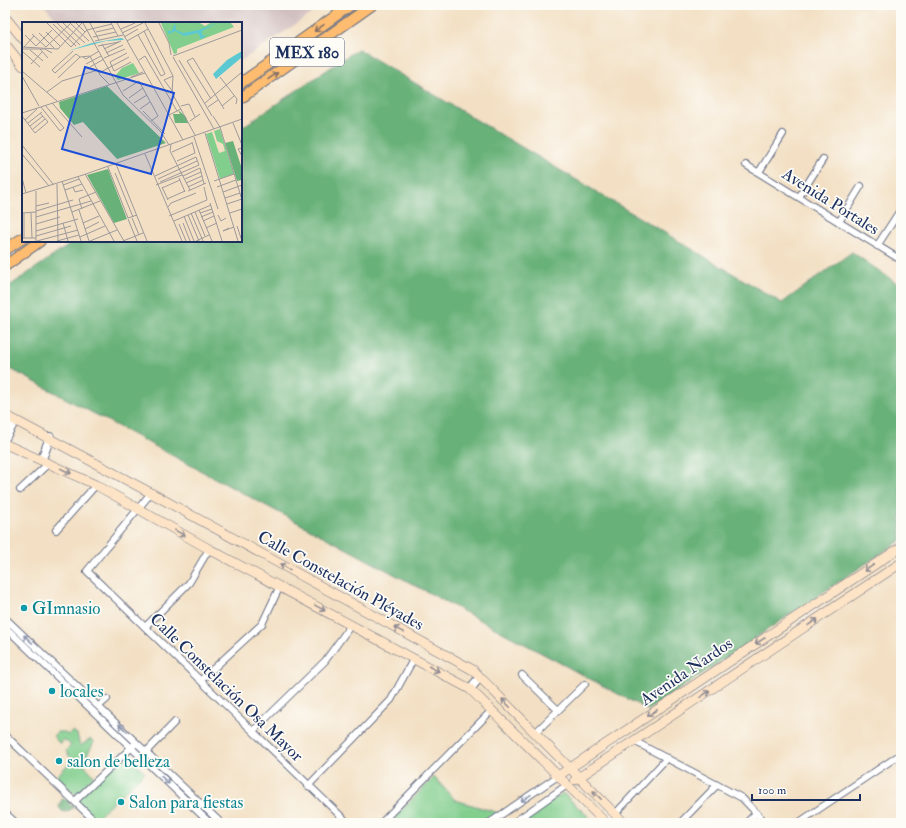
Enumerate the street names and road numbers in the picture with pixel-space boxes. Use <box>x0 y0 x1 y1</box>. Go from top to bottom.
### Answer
road number: MEX 180 <box>270 38 344 66</box>
street label: Avenida Portales <box>777 163 883 240</box>
street label: Calle Constelación Pléyades <box>254 526 428 636</box>
street label: Calle Constelación Osa Mayor <box>145 609 308 767</box>
street label: Avenida Nardos <box>635 633 737 711</box>

